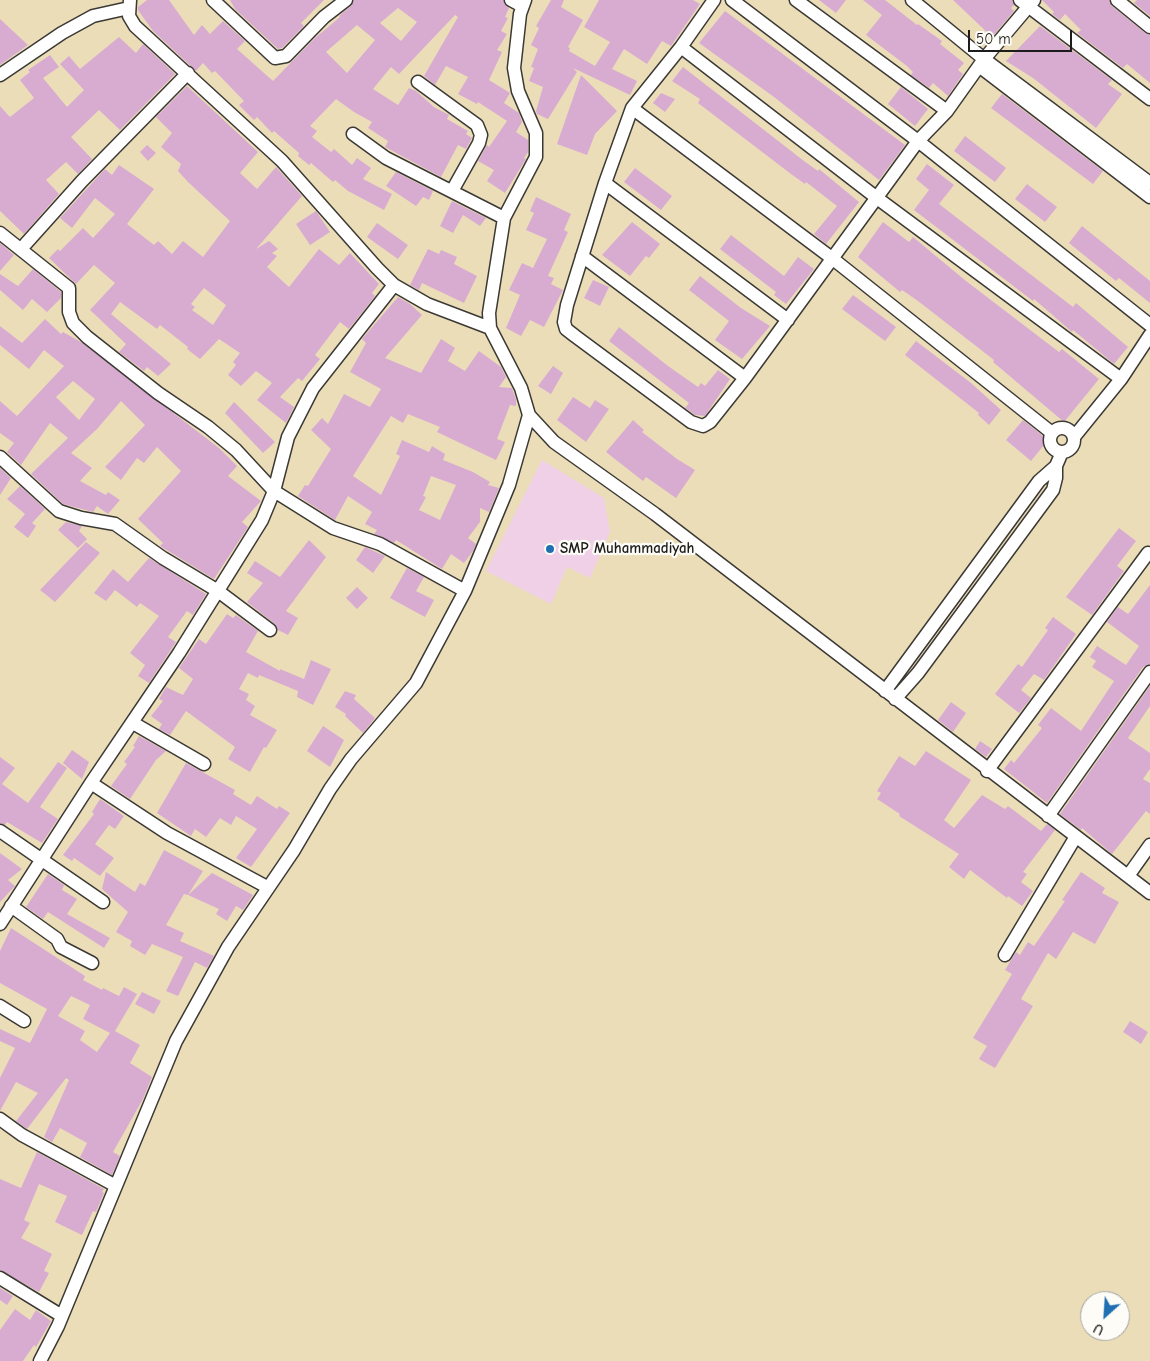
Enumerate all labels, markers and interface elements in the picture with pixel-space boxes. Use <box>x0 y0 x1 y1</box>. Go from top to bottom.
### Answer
scale bar <box>970 20 1074 52</box>
text: 50 m <box>976 30 1011 48</box>
place label: SMP Muhammadiyah <box>560 540 694 558</box>
marker: SMP Muhammadiyah <box>544 543 556 555</box>
north arrow <box>1080 1291 1130 1341</box>
text: U <box>1091 1319 1107 1339</box>

